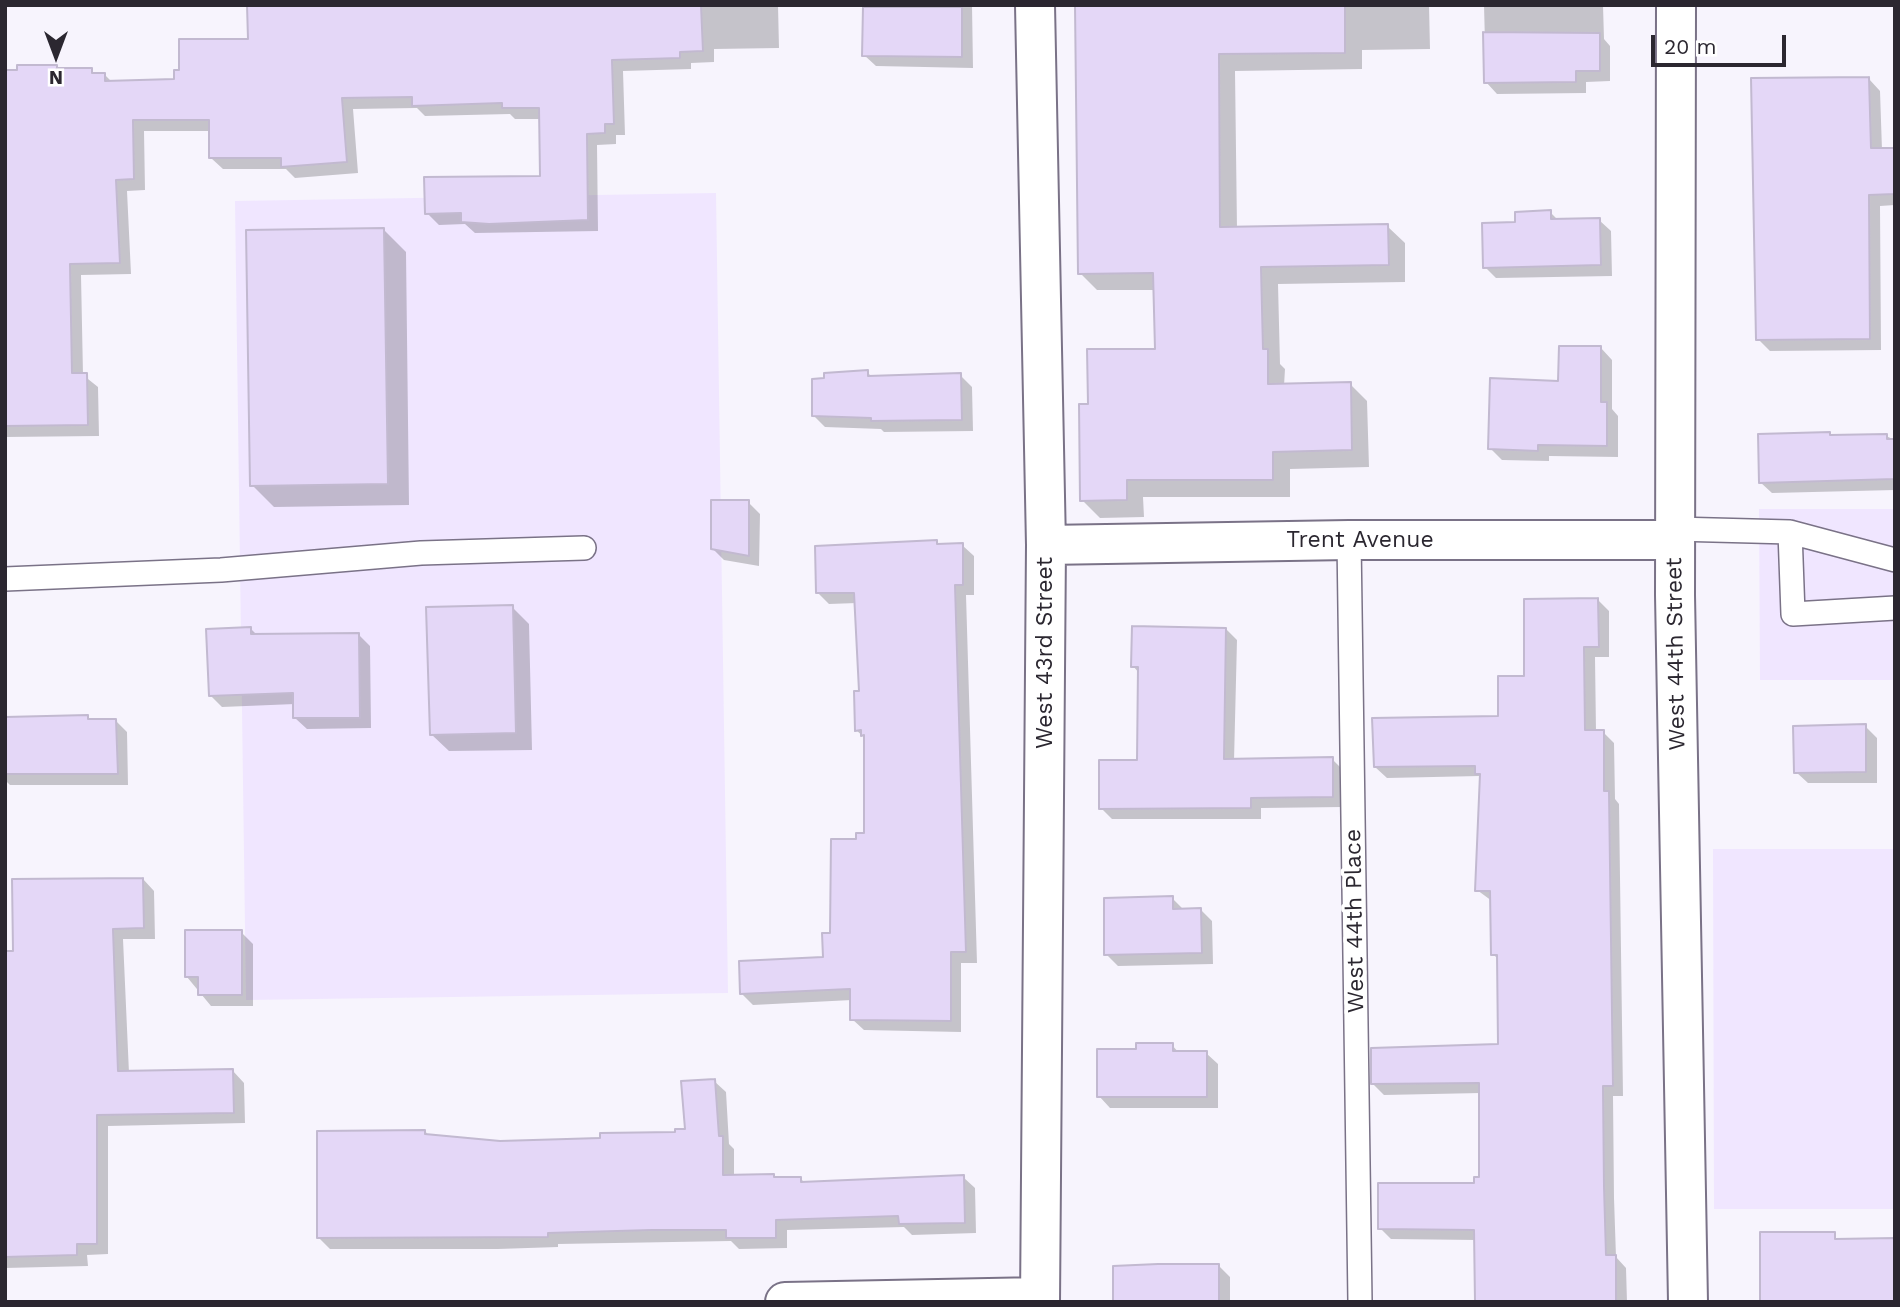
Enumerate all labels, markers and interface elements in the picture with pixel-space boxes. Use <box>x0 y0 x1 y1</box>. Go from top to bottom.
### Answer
north arrow <box>21 21 91 91</box>
scale bar <box>1655 21 1790 65</box>
text: 20 m <box>1664 34 1716 59</box>
text: N <box>49 66 63 89</box>
street label: Trent Avenue <box>1286 526 1434 554</box>
street label: West 43rd Street <box>1031 557 1059 749</box>
street label: West 44th Street <box>1661 557 1691 751</box>
street label: West 44th Place <box>1340 829 1370 1013</box>

